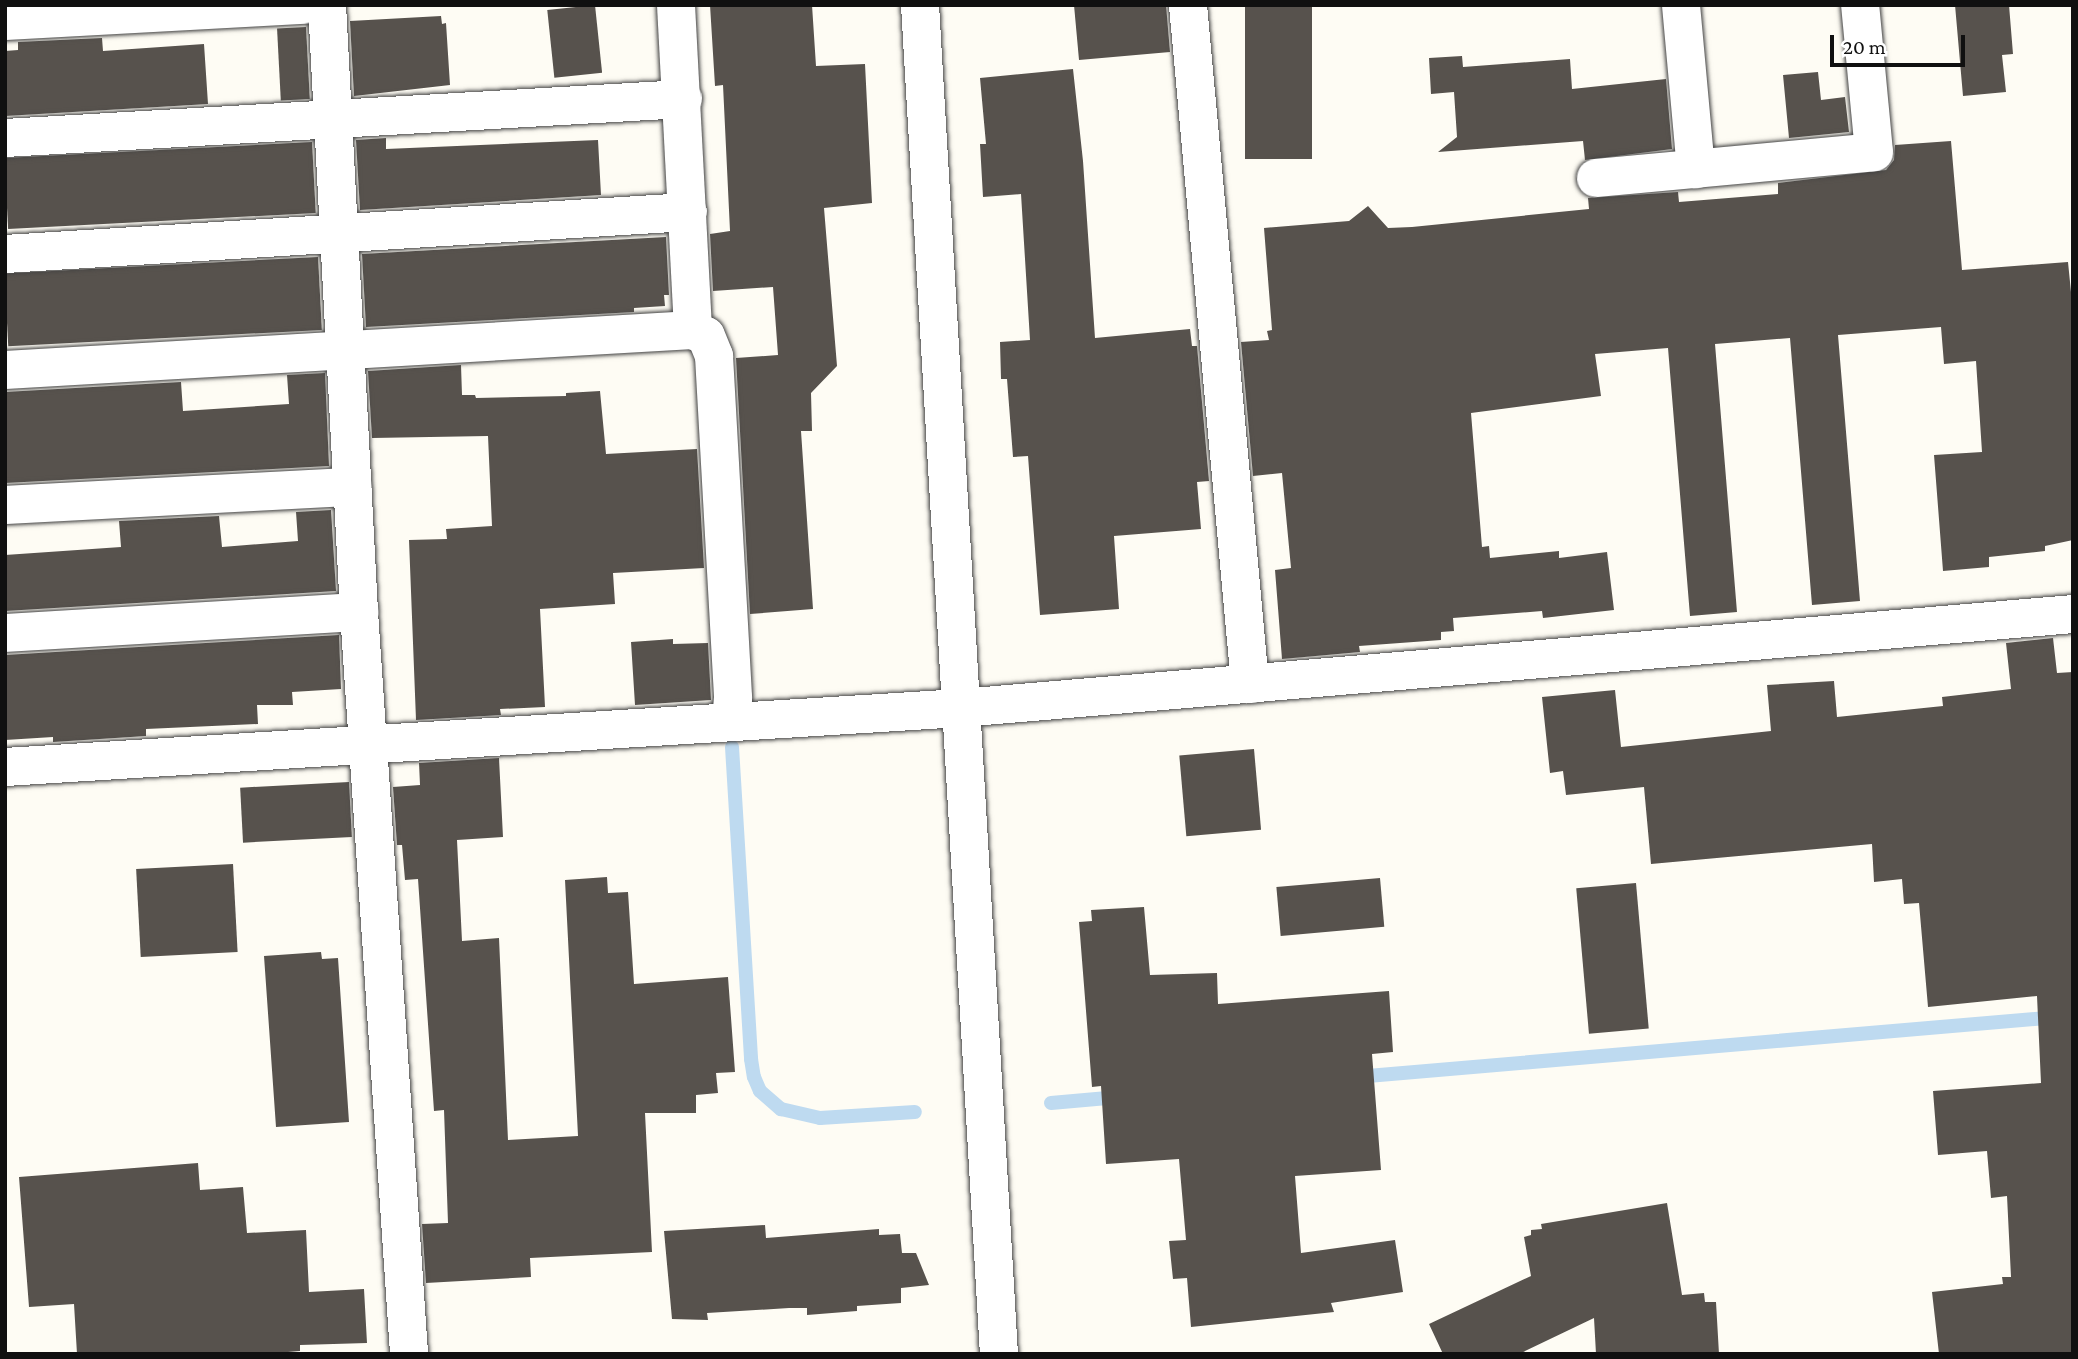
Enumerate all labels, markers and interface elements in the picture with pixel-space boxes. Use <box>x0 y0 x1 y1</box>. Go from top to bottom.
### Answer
scale bar <box>1833 21 1968 65</box>
text: 20 m <box>1843 35 1886 59</box>

